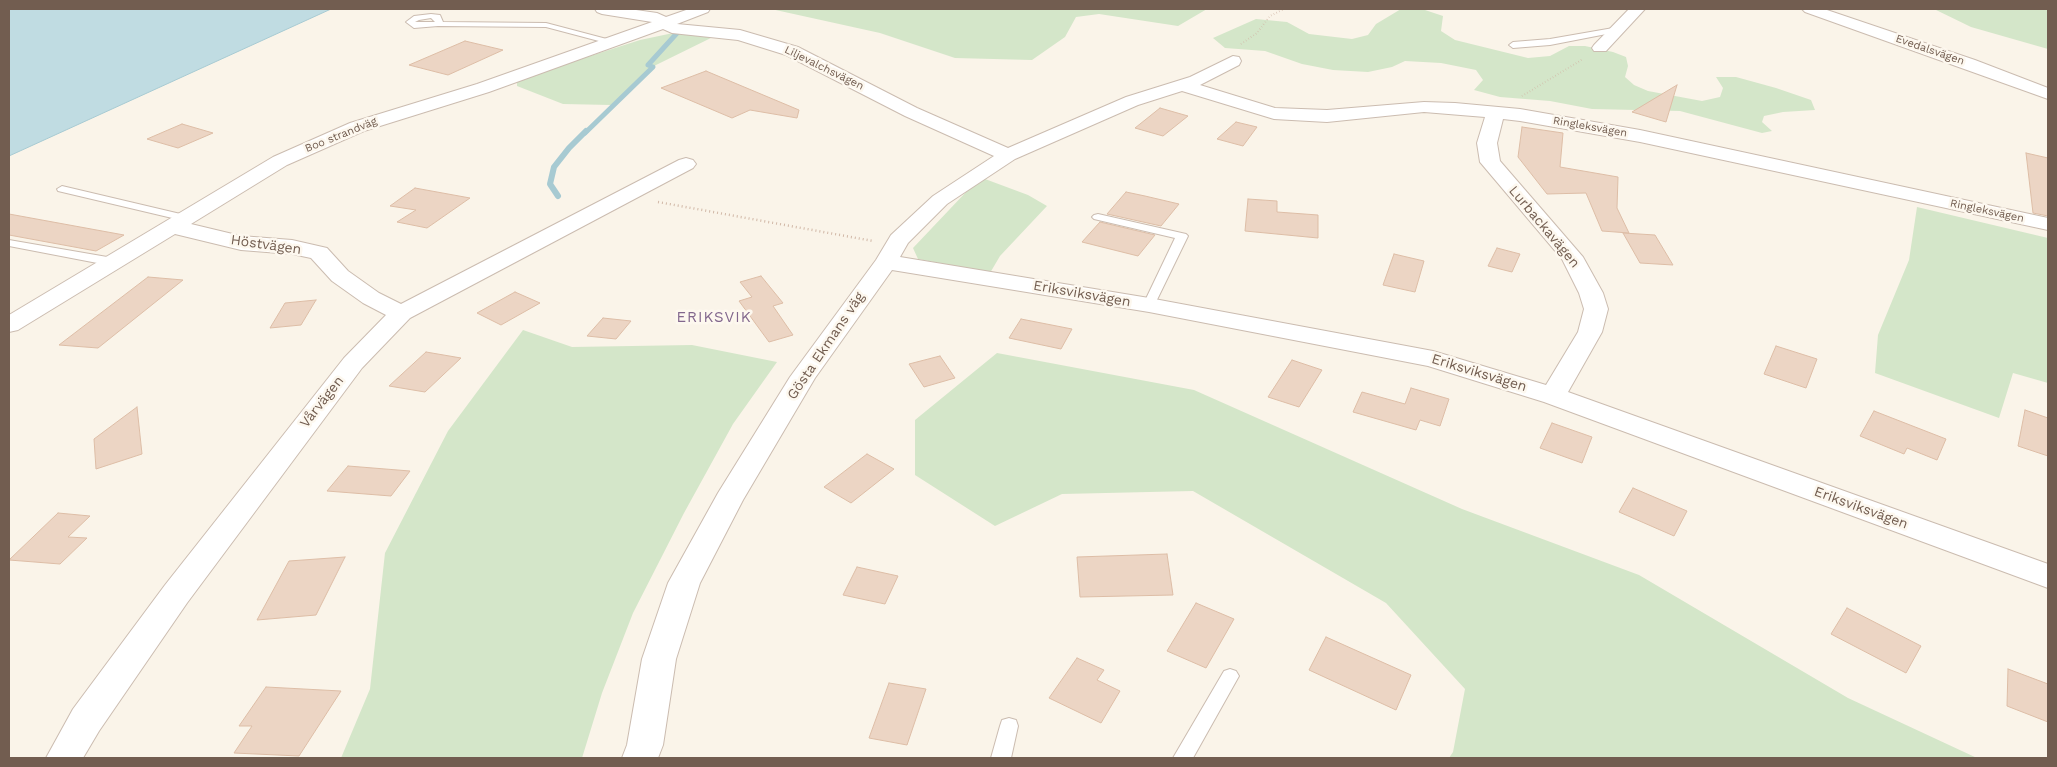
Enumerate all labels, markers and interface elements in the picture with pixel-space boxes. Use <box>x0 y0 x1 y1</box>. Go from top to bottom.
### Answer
street label: Evedalsvägen <box>1894 32 1966 68</box>
street label: Liljevalchsvägen <box>782 43 866 93</box>
street label: Ringleksvägen <box>1552 114 1628 140</box>
street label: Boo strandväg <box>303 115 379 155</box>
street label: Lurbackavägen <box>1505 183 1583 271</box>
street label: Ringleksvägen <box>1949 197 2025 225</box>
street label: Höstvägen <box>230 232 302 258</box>
street label: Eriksviksvägen <box>1032 277 1132 311</box>
street label: Gösta Ekmans väg <box>784 289 868 403</box>
district label: ERIKSVIK <box>676 309 752 327</box>
street label: Eriksviksvägen <box>1429 351 1529 395</box>
street label: Vårvägen <box>297 373 347 431</box>
street label: Eriksviksvägen <box>1812 483 1910 533</box>

